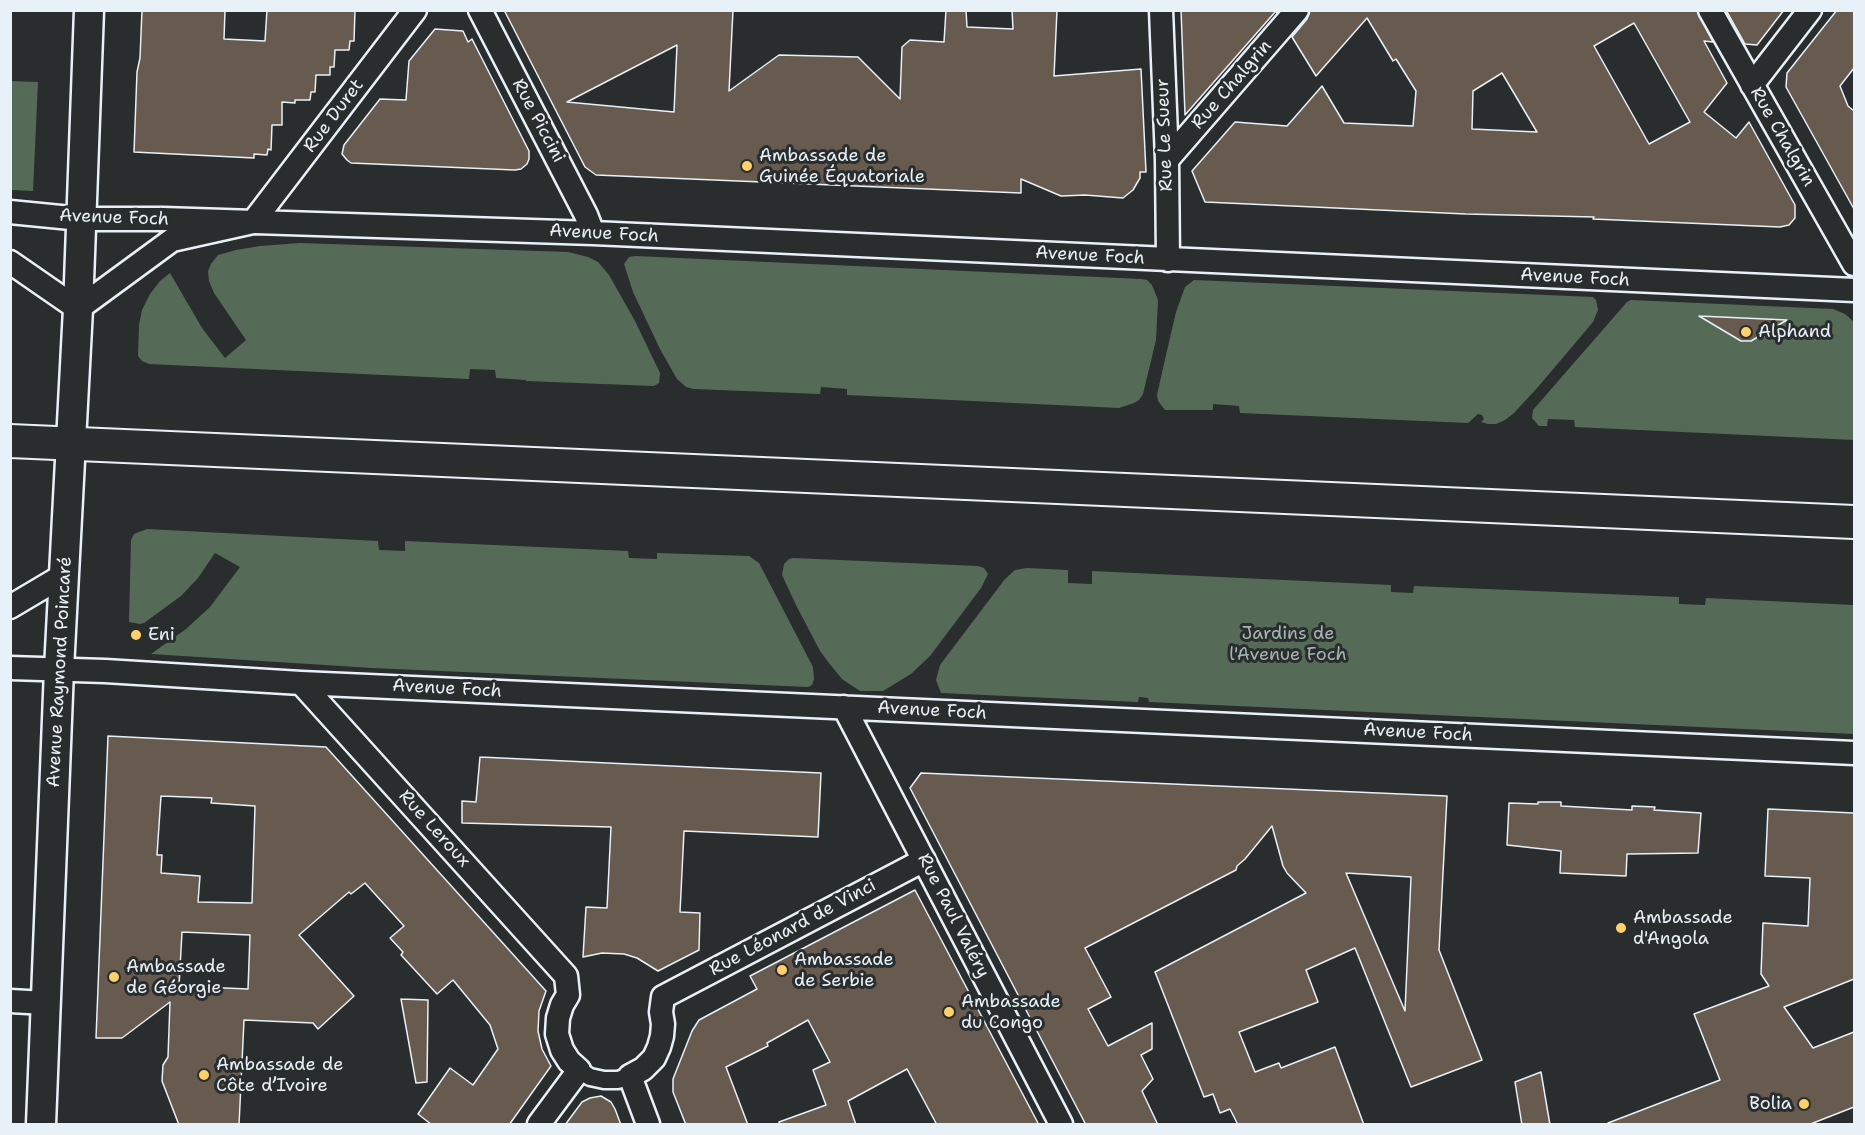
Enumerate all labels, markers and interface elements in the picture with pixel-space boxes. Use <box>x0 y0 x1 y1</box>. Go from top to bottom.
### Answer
street label: Rue Chalgrin <box>1187 36 1277 134</box>
street label: Rue Duret <box>299 75 369 157</box>
street label: Rue Piccini <box>507 75 569 167</box>
street label: Rue Le Sueur <box>1152 78 1178 192</box>
street label: Rue Chalgrin <box>1745 83 1819 191</box>
place label: Ambassade de Guinée Équatoriale <box>759 145 925 188</box>
marker: Ambassade de Guinée Équatoriale <box>740 159 754 173</box>
street label: Avenue Foch <box>59 205 169 231</box>
street label: Avenue Foch <box>549 220 659 248</box>
street label: Avenue Foch <box>1035 242 1145 270</box>
street label: Avenue Foch <box>1520 264 1630 292</box>
place label: Alphand <box>1758 321 1831 343</box>
marker: Alphand <box>1739 325 1753 339</box>
street label: Avenue Raymond Poincaré <box>43 556 77 788</box>
park label: Jardins de l'Avenue Foch <box>1229 623 1347 666</box>
place label: Eni <box>148 624 175 646</box>
marker: Eni <box>129 628 143 642</box>
street label: Avenue Foch <box>392 675 502 703</box>
street label: Avenue Foch <box>877 697 987 725</box>
street label: Avenue Foch <box>1363 719 1473 747</box>
street label: Rue Leroux <box>394 786 474 872</box>
street label: Rue Paul Valéry <box>912 850 994 982</box>
street label: Rue Léonard de Vinci <box>706 875 880 981</box>
place label: Ambassade d'Angola <box>1633 907 1733 950</box>
marker: Ambassade d'Angola <box>1614 921 1628 935</box>
place label: Ambassade de Serbie <box>794 949 894 992</box>
place label: Ambassade de Géorgie <box>126 956 226 998</box>
marker: Ambassade de Serbie <box>775 963 789 977</box>
marker: Ambassade de Géorgie <box>107 970 121 984</box>
place label: Ambassade du Congo <box>961 991 1061 1034</box>
marker: Ambassade du Congo <box>942 1005 956 1019</box>
place label: Ambassade de Côte d’Ivoire <box>216 1054 343 1096</box>
marker: Ambassade de Côte d’Ivoire <box>197 1068 211 1082</box>
place label: Bolia <box>1749 1093 1792 1115</box>
marker: Bolia <box>1797 1097 1811 1111</box>

